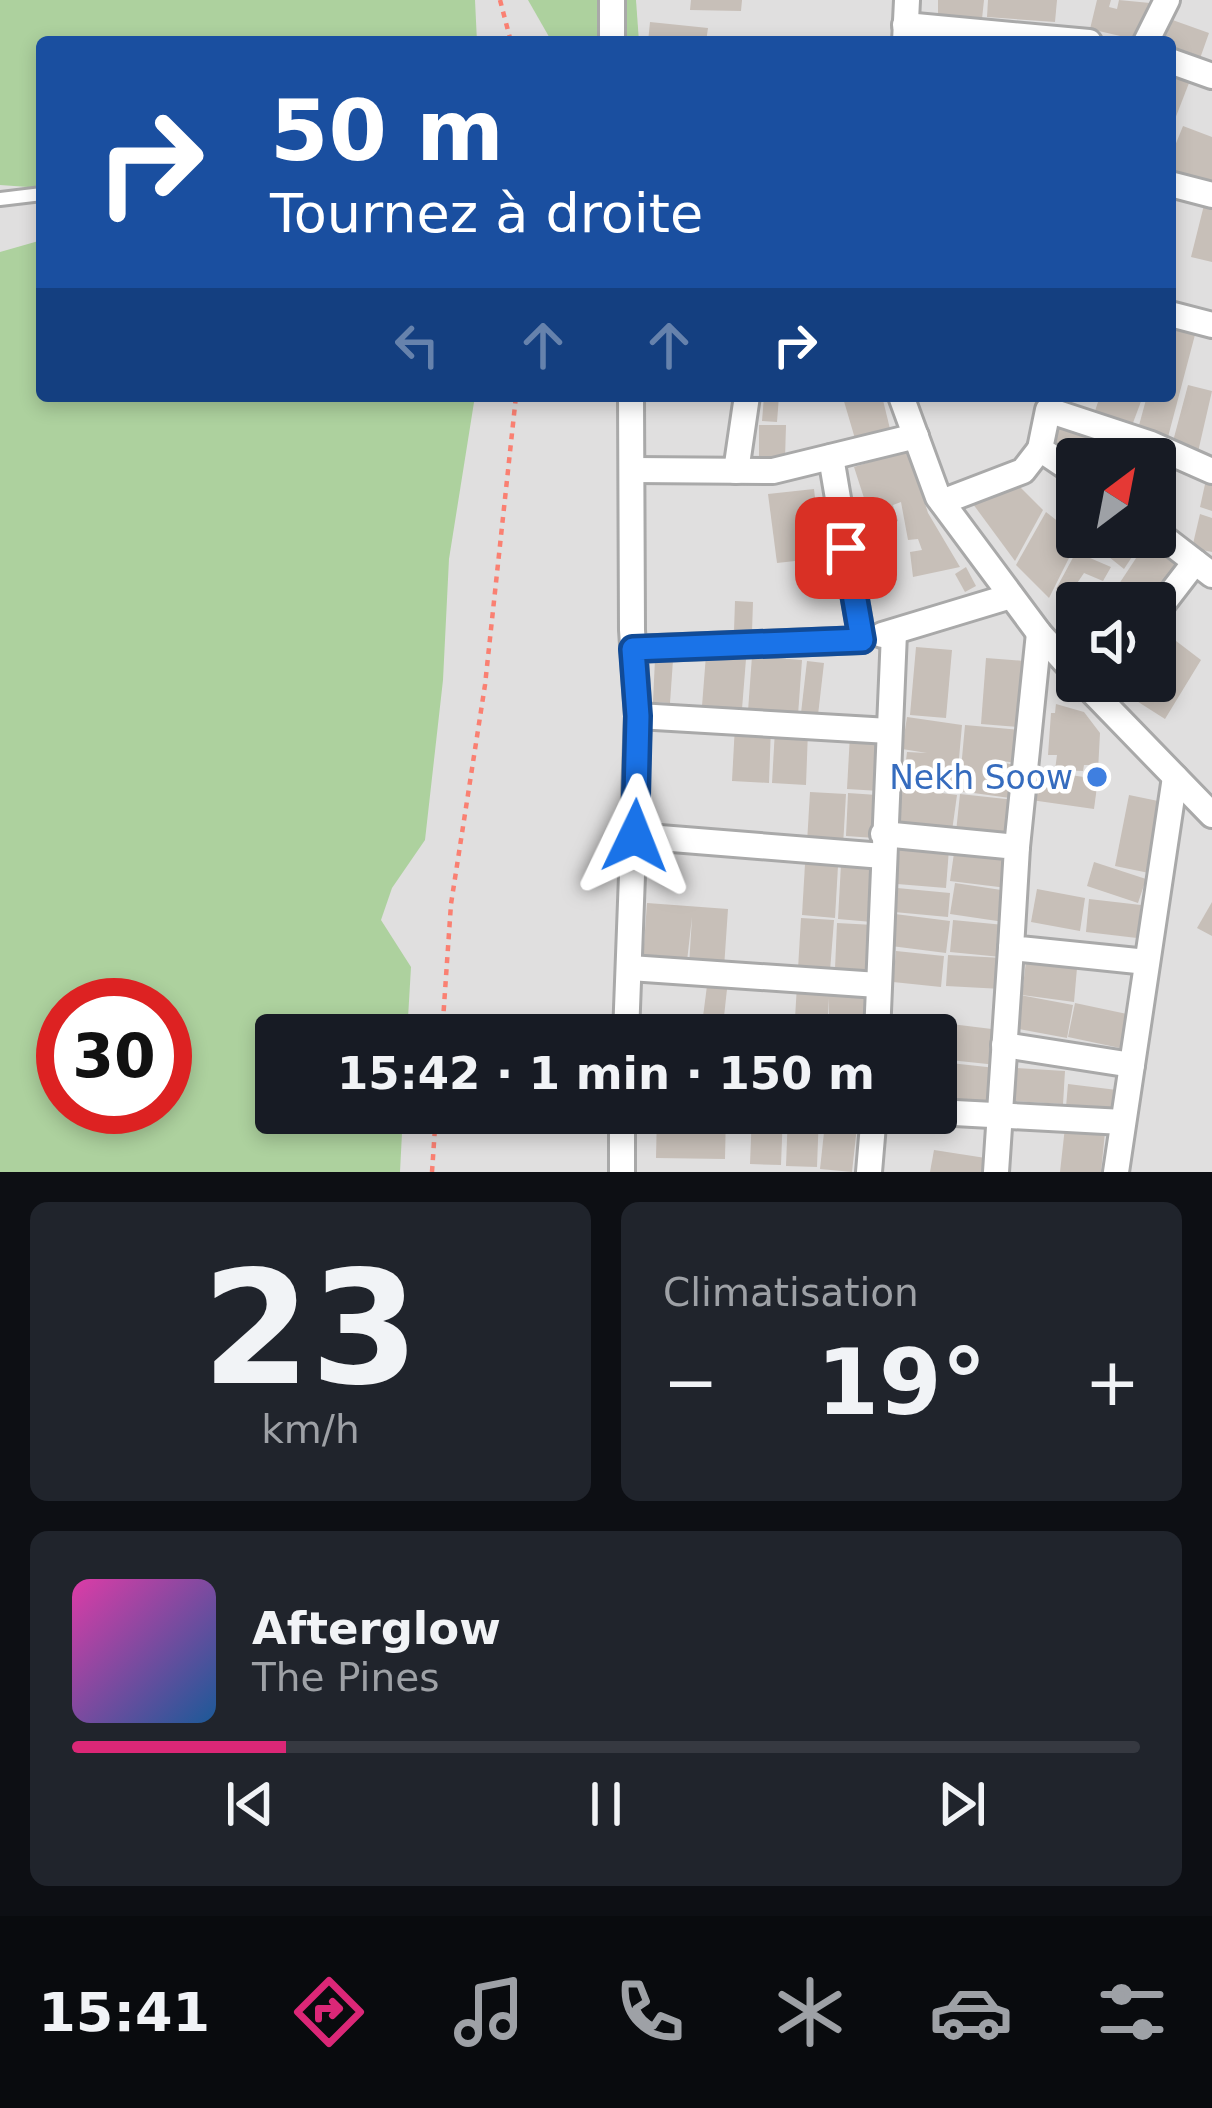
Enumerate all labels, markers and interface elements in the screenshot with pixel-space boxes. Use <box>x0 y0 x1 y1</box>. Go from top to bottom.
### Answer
text: 50 m <box>270 82 504 180</box>
icon: right <box>72 84 228 240</box>
text: Tournez à droite <box>270 182 703 245</box>
icon: left <box>384 312 450 378</box>
icon: ahead <box>510 312 576 378</box>
icon: ahead <box>636 312 702 378</box>
icon: right <box>762 312 828 378</box>
north arrow <box>1056 438 1176 558</box>
map controls <box>1056 438 1176 702</box>
pin <box>795 497 897 599</box>
icon: arrive <box>813 515 879 581</box>
button: sound <box>1056 582 1176 702</box>
place label: Nekh Soow <box>889 758 1073 797</box>
marker: Nekh Soow <box>1084 764 1110 790</box>
position arrow <box>572 773 698 899</box>
speed limit sign: 30 <box>36 978 192 1134</box>
text: 15:42 · 1 min · 150 m <box>337 1047 875 1100</box>
text: 23 <box>202 1238 419 1420</box>
text: Climatisation <box>663 1270 919 1315</box>
text: 19° <box>816 1330 987 1435</box>
text: − <box>663 1344 718 1421</box>
text: + <box>1085 1344 1140 1421</box>
text: km/h <box>261 1407 360 1452</box>
text: Afterglow <box>252 1602 501 1655</box>
text: The Pines <box>252 1655 439 1700</box>
icon: previous <box>217 1771 283 1837</box>
icon: pause <box>573 1771 639 1837</box>
icon: next <box>929 1771 995 1837</box>
icon: directions <box>287 1970 371 2054</box>
icon: music <box>447 1970 531 2054</box>
icon: phone <box>608 1970 692 2054</box>
icon: climate <box>768 1970 852 2054</box>
icon: car <box>929 1970 1013 2054</box>
icon: filters <box>1090 1970 1174 2054</box>
text: 15:41 <box>38 1981 210 2044</box>

